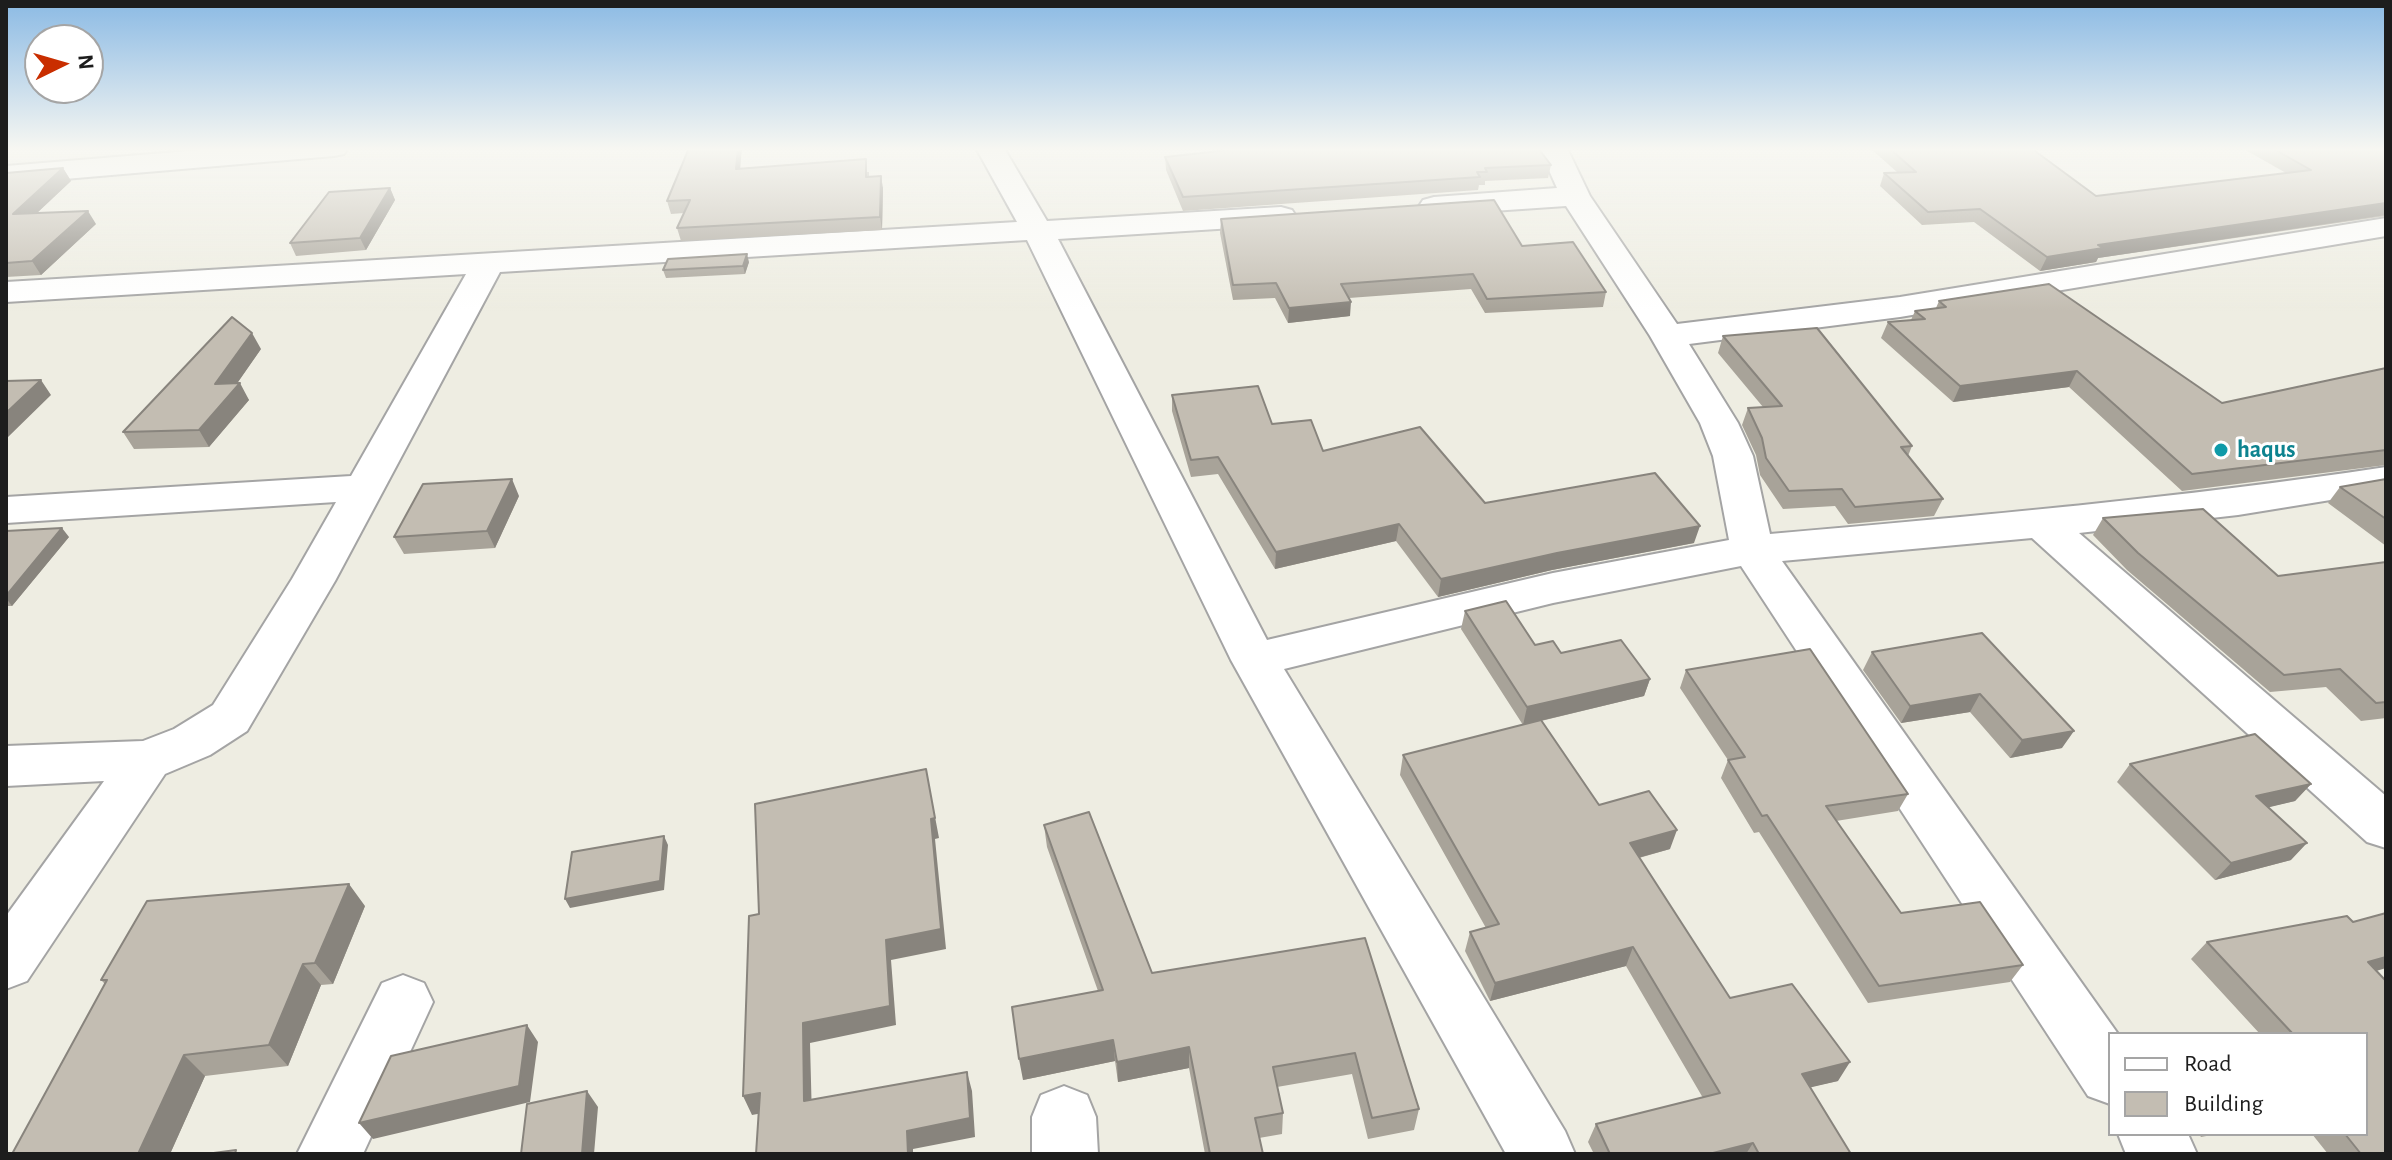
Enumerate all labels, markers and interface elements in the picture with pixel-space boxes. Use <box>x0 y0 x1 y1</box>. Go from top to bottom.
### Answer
north arrow <box>24 24 104 104</box>
text: N <box>74 53 98 71</box>
place label: haqus <box>2237 436 2296 464</box>
marker: haqus <box>2212 441 2230 459</box>
legend <box>2108 1032 2368 1136</box>
text: Road <box>2184 1052 2232 1076</box>
text: Building <box>2184 1092 2263 1116</box>

